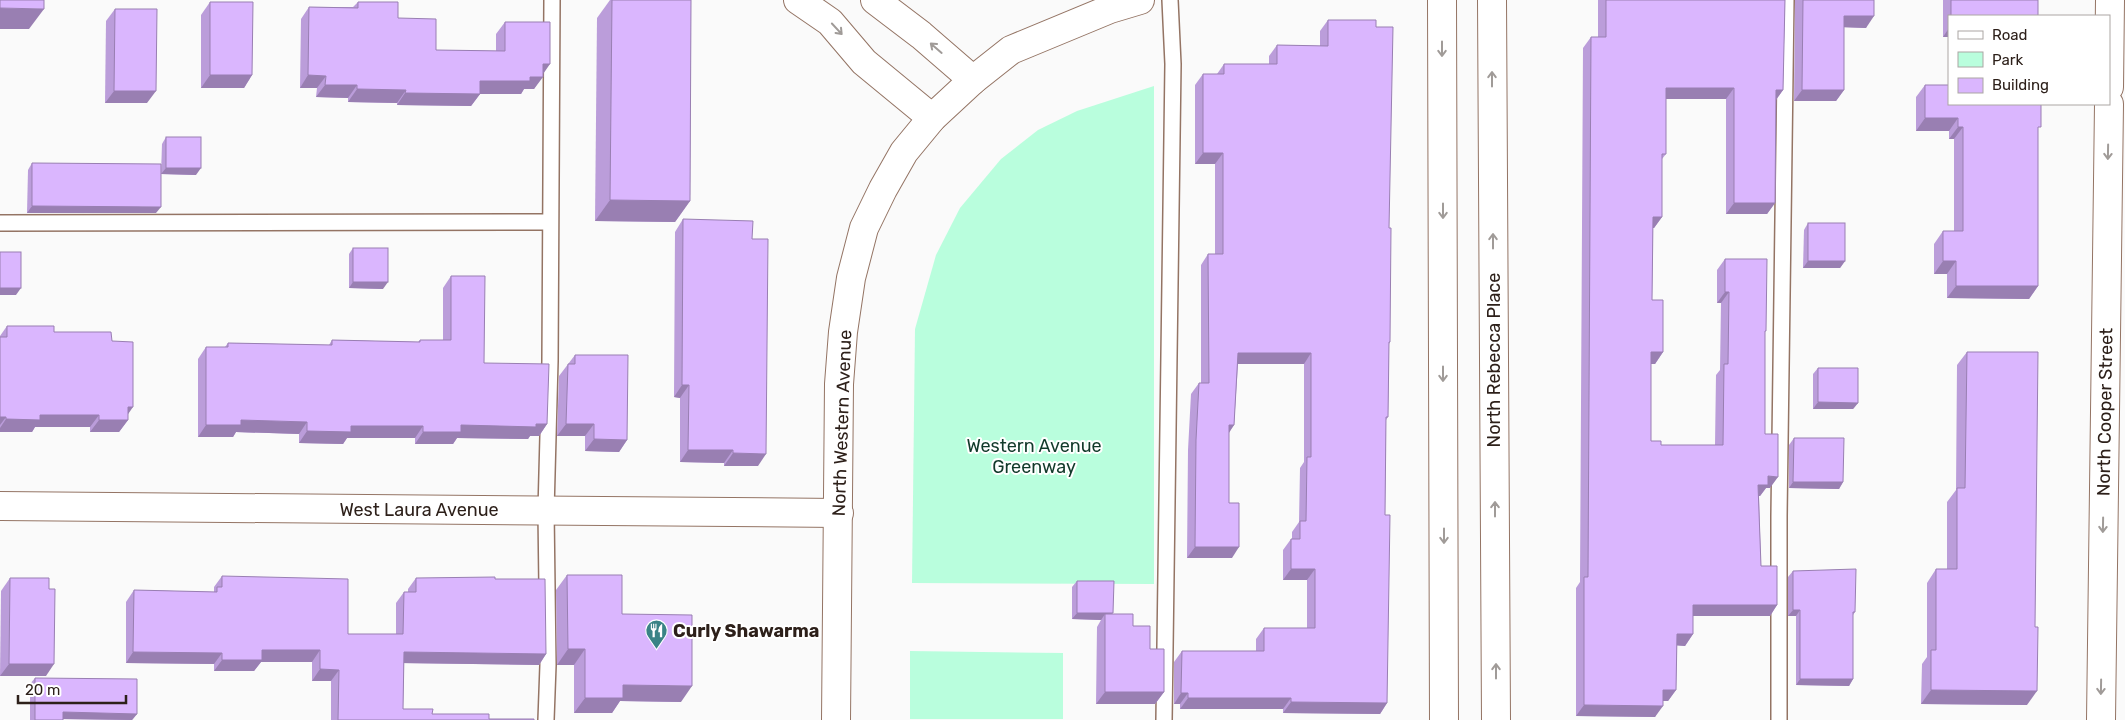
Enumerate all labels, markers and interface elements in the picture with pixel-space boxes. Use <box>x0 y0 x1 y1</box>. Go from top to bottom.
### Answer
legend <box>1948 15 2110 105</box>
one-way arrow <box>831 23 843 35</box>
text: Road <box>1992 26 2028 44</box>
one-way arrow <box>1437 40 1447 56</box>
one-way arrow <box>930 43 943 54</box>
text: Park <box>1992 51 2023 69</box>
one-way arrow <box>1487 71 1497 88</box>
text: Building <box>1992 76 2049 94</box>
one-way arrow <box>2103 144 2113 160</box>
one-way arrow <box>1438 202 1448 219</box>
one-way arrow <box>1488 234 1498 250</box>
street label: North Rebecca Place <box>1483 273 1505 447</box>
street label: North Cooper Street <box>2093 328 2117 496</box>
street label: North Western Avenue <box>828 329 856 517</box>
one-way arrow <box>1438 365 1448 381</box>
park label: Western Avenue Greenway <box>966 435 1102 478</box>
street label: West Laura Avenue <box>339 499 499 521</box>
one-way arrow <box>1490 501 1500 518</box>
one-way arrow <box>2098 516 2108 533</box>
one-way arrow <box>1439 528 1449 544</box>
restaurant icon: Curly Shawarma <box>645 619 669 650</box>
place label: Curly Shawarma <box>673 620 819 642</box>
one-way arrow <box>1491 664 1501 680</box>
scale bar <box>18 672 125 704</box>
one-way arrow <box>2096 679 2106 695</box>
text: 20 m <box>25 681 60 699</box>

